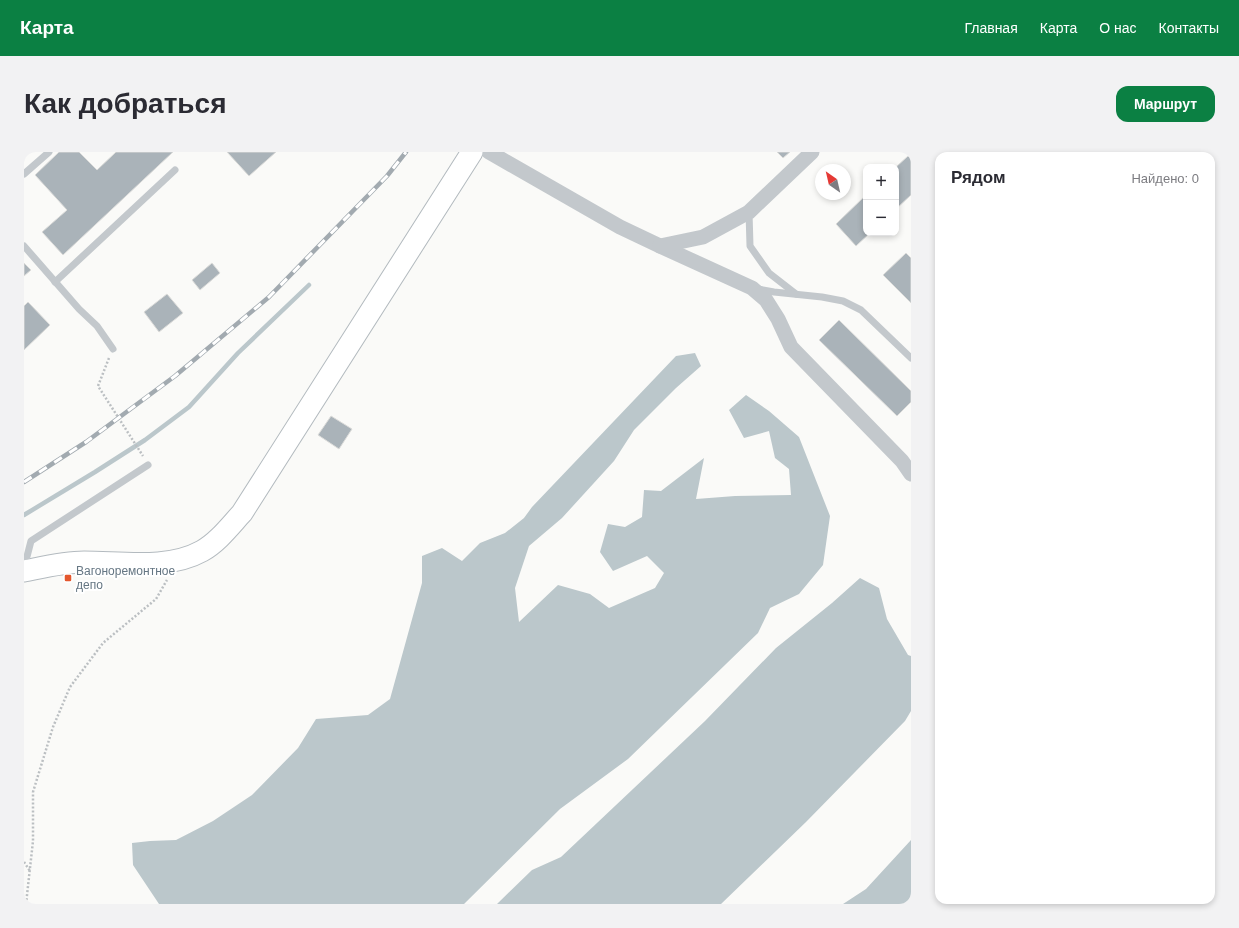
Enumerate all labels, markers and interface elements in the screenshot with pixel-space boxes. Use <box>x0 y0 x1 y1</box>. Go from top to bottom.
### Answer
text: Карта <box>20 17 74 38</box>
text: Главная <box>964 20 1018 36</box>
text: Карта <box>1040 20 1077 36</box>
text: О нас <box>1099 20 1137 36</box>
text: Контакты <box>1159 20 1219 36</box>
button: Маршрут <box>1116 86 1215 122</box>
text: Как добраться <box>24 88 226 119</box>
north arrow <box>815 164 851 200</box>
map controls <box>863 164 899 236</box>
button: + <box>863 164 899 200</box>
text: Рядом <box>951 168 1006 187</box>
text: Найдено: 0 <box>1131 171 1199 186</box>
button: − <box>863 200 899 236</box>
place label: Вагоноремонтное депо <box>76 564 175 592</box>
marker: Вагоноремонтное депо <box>63 573 73 583</box>

